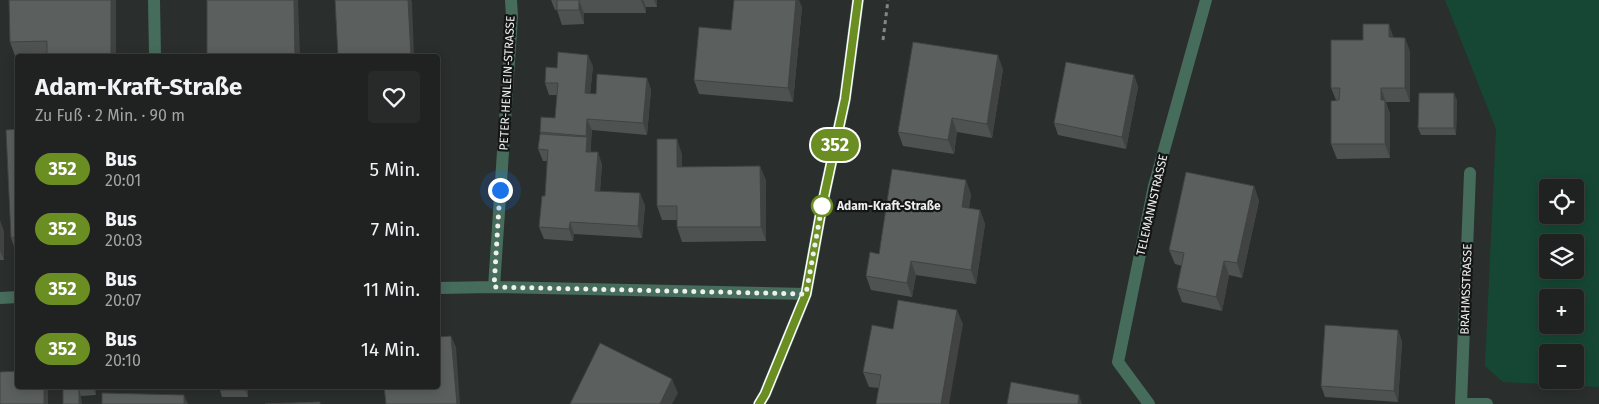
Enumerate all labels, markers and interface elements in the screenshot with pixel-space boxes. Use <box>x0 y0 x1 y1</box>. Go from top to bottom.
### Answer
street label: PETER-HENLEIN-STRASSE <box>496 15 518 151</box>
button: heart <box>368 71 420 123</box>
text: Adam-Kraft-Straße <box>35 73 242 101</box>
text: Zu Fuß · 2 Min. · 90 m <box>35 106 185 125</box>
line badge: 352 <box>806 129 864 161</box>
text: 352 <box>821 134 849 156</box>
text: Bus <box>105 148 137 171</box>
street label: TELEMANNSTRASSE <box>1134 153 1170 257</box>
text: 352 <box>48 158 77 180</box>
text: 5 Min. <box>370 158 420 181</box>
text: 20:01 <box>105 171 141 190</box>
your location <box>488 178 513 203</box>
map controls <box>1539 179 1584 389</box>
button: locate <box>1539 179 1584 224</box>
marker: Adam-Kraft-Straße <box>811 195 833 217</box>
place label: Adam-Kraft-Straße <box>836 199 941 213</box>
text: Bus <box>105 208 137 231</box>
text: 352 <box>48 218 77 240</box>
text: 7 Min. <box>371 218 420 241</box>
text: 20:03 <box>105 231 142 250</box>
button: layers <box>1539 234 1584 279</box>
street label: BRAHMSSTRASSE <box>1457 243 1475 335</box>
text: Bus <box>105 268 137 291</box>
text: 352 <box>48 278 77 300</box>
text: 11 Min. <box>363 278 420 301</box>
button: + <box>1539 289 1584 334</box>
text: 20:07 <box>105 291 141 310</box>
text: Bus <box>105 328 137 351</box>
text: 352 <box>48 338 77 360</box>
text: 14 Min. <box>361 338 420 361</box>
button: − <box>1539 344 1584 389</box>
text: 20:10 <box>105 351 141 370</box>

